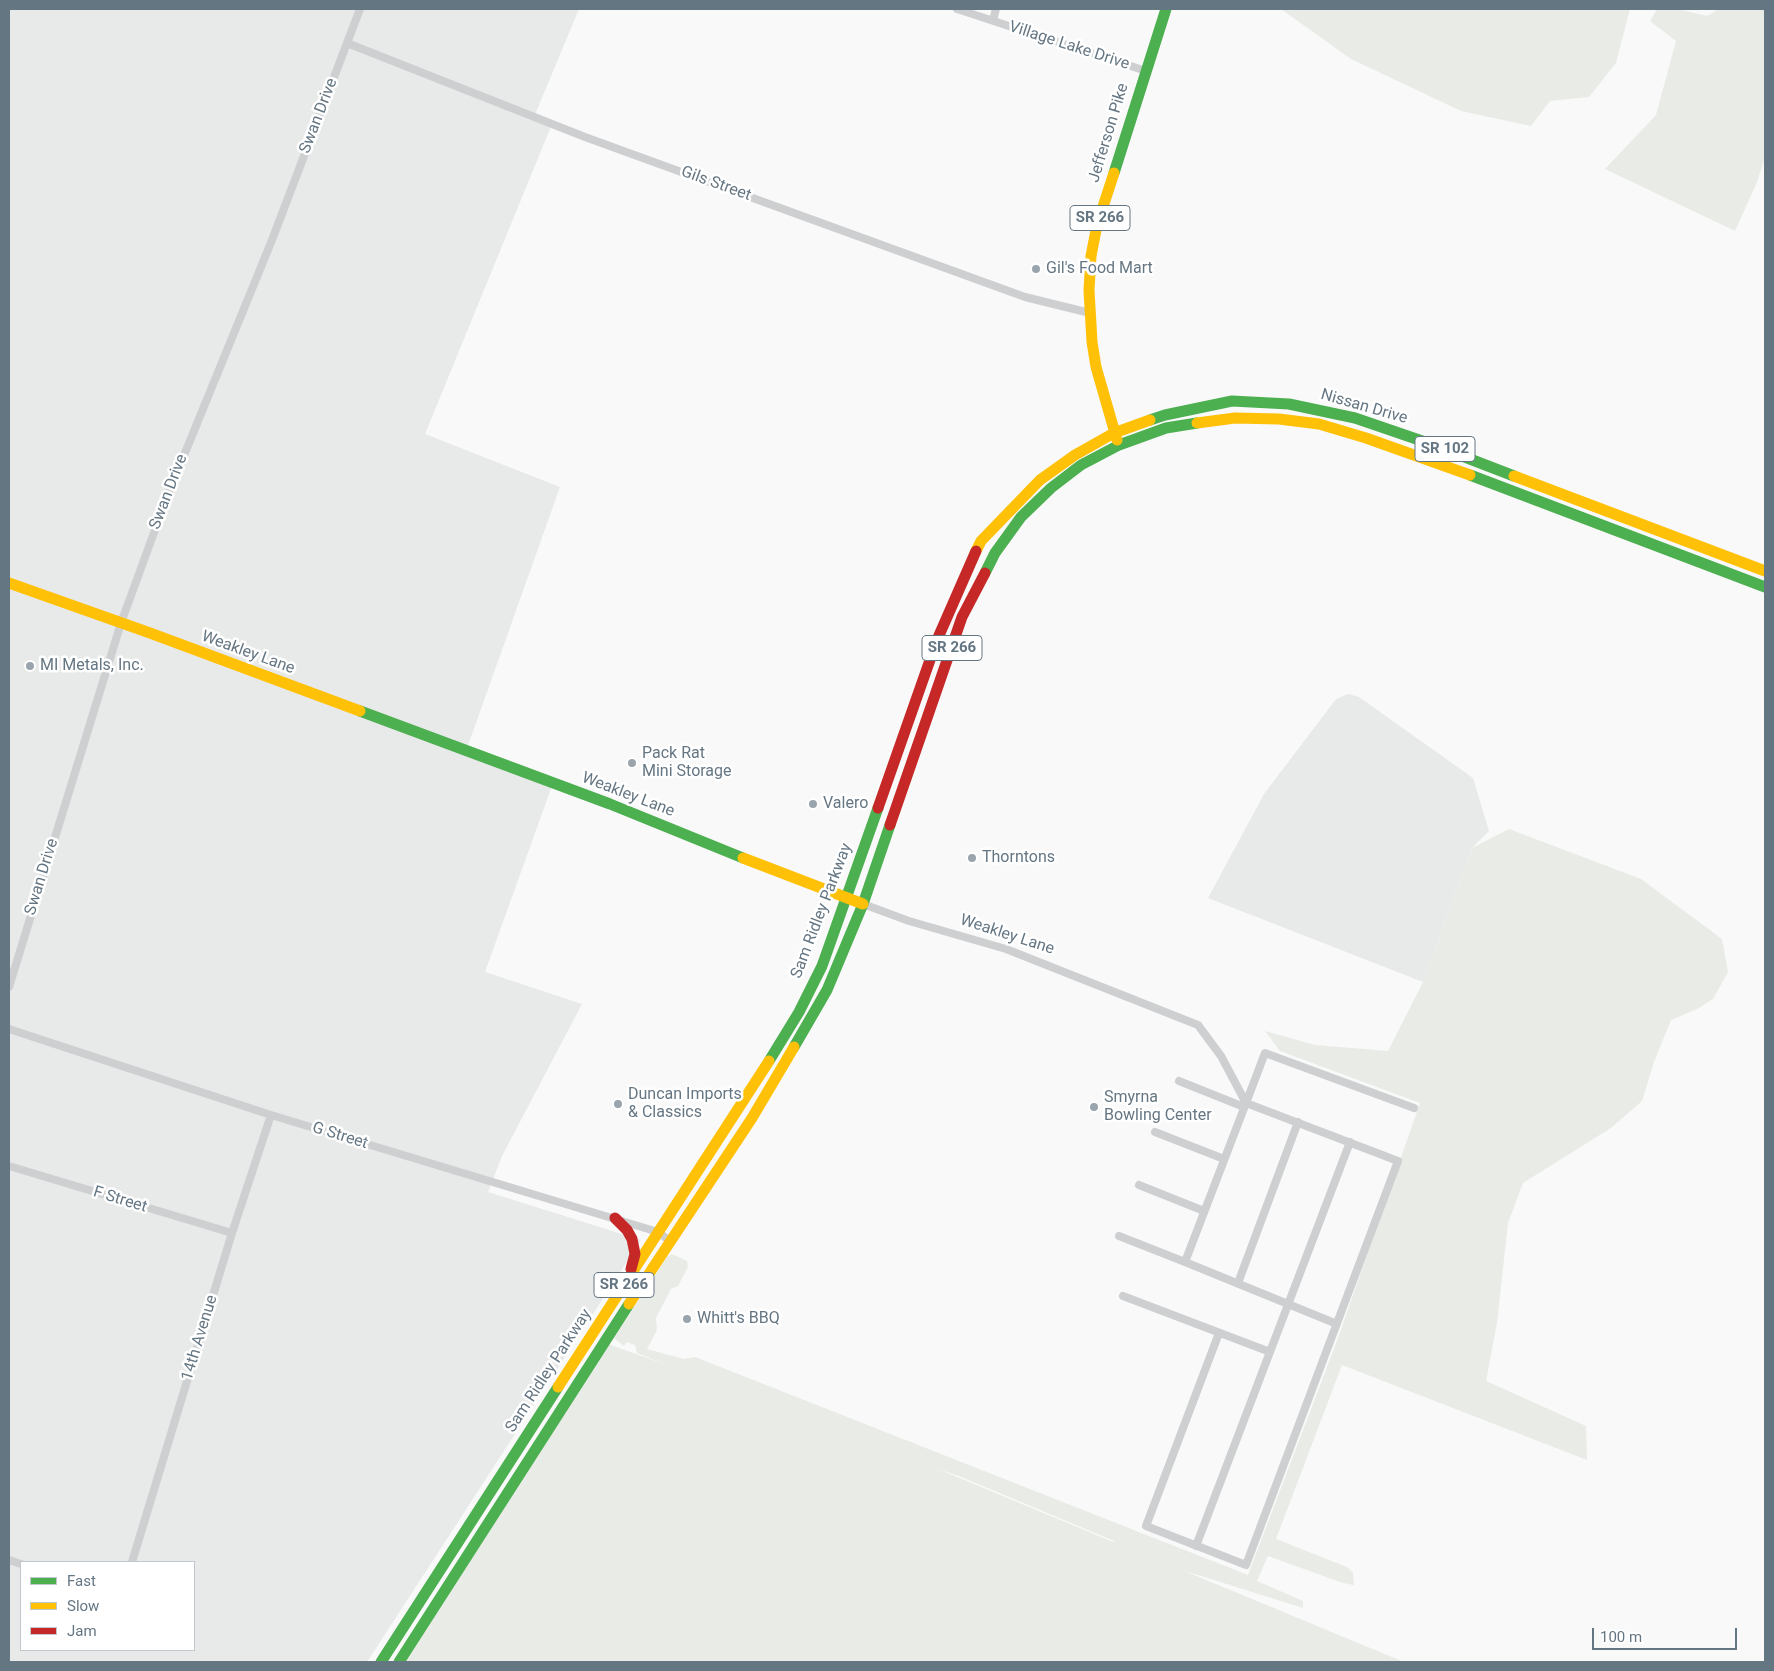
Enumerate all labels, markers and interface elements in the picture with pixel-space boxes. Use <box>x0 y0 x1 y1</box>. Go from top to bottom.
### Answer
street label: Village Lake Drive <box>1006 17 1132 75</box>
street label: Swan Drive <box>296 76 342 156</box>
street label: Jefferson Pike <box>1085 81 1133 185</box>
street label: Gils Street <box>678 162 754 206</box>
road number: SR 266 <box>1070 206 1130 230</box>
place label: Gil's Food Mart <box>1046 259 1153 279</box>
marker: Gil's Food Mart <box>1030 263 1042 275</box>
street label: Nissan Drive <box>1318 385 1410 429</box>
road number: SR 102 <box>1415 436 1475 462</box>
street label: Swan Drive <box>146 452 192 532</box>
street label: Weakley Lane <box>199 627 297 679</box>
road number: SR 266 <box>922 636 982 660</box>
place label: MI Metals, Inc. <box>40 656 144 676</box>
marker: MI Metals, Inc. <box>24 660 36 672</box>
place label: Pack Rat Mini Storage <box>642 744 732 782</box>
marker: Pack Rat Mini Storage <box>626 757 638 769</box>
street label: Weakley Lane <box>579 769 677 821</box>
place label: Valero <box>823 794 868 814</box>
marker: Valero <box>807 798 819 810</box>
street label: Swan Drive <box>21 836 63 918</box>
street label: Sam Ridley Parkway <box>787 841 857 981</box>
place label: Thorntons <box>982 848 1055 868</box>
marker: Thorntons <box>966 852 978 864</box>
street label: Weakley Lane <box>958 911 1056 959</box>
place label: Duncan Imports & Classics <box>628 1085 742 1123</box>
place label: Smyrna Bowling Center <box>1104 1088 1212 1126</box>
marker: Duncan Imports & Classics <box>612 1098 624 1110</box>
marker: Smyrna Bowling Center <box>1088 1101 1100 1113</box>
street label: G Street <box>310 1118 370 1154</box>
street label: F Street <box>91 1183 149 1217</box>
road number: SR 266 <box>594 1272 654 1298</box>
street label: 14th Avenue <box>178 1293 222 1383</box>
street label: Sam Ridley Parkway <box>502 1306 596 1436</box>
place label: Whitt's BBQ <box>697 1309 780 1329</box>
marker: Whitt's BBQ <box>681 1313 693 1325</box>
legend <box>20 1561 195 1651</box>
text: Fast <box>67 1572 96 1590</box>
text: Slow <box>67 1597 99 1615</box>
scale bar <box>1594 1618 1739 1650</box>
text: Jam <box>67 1622 97 1640</box>
text: 100 m <box>1600 1628 1642 1646</box>

